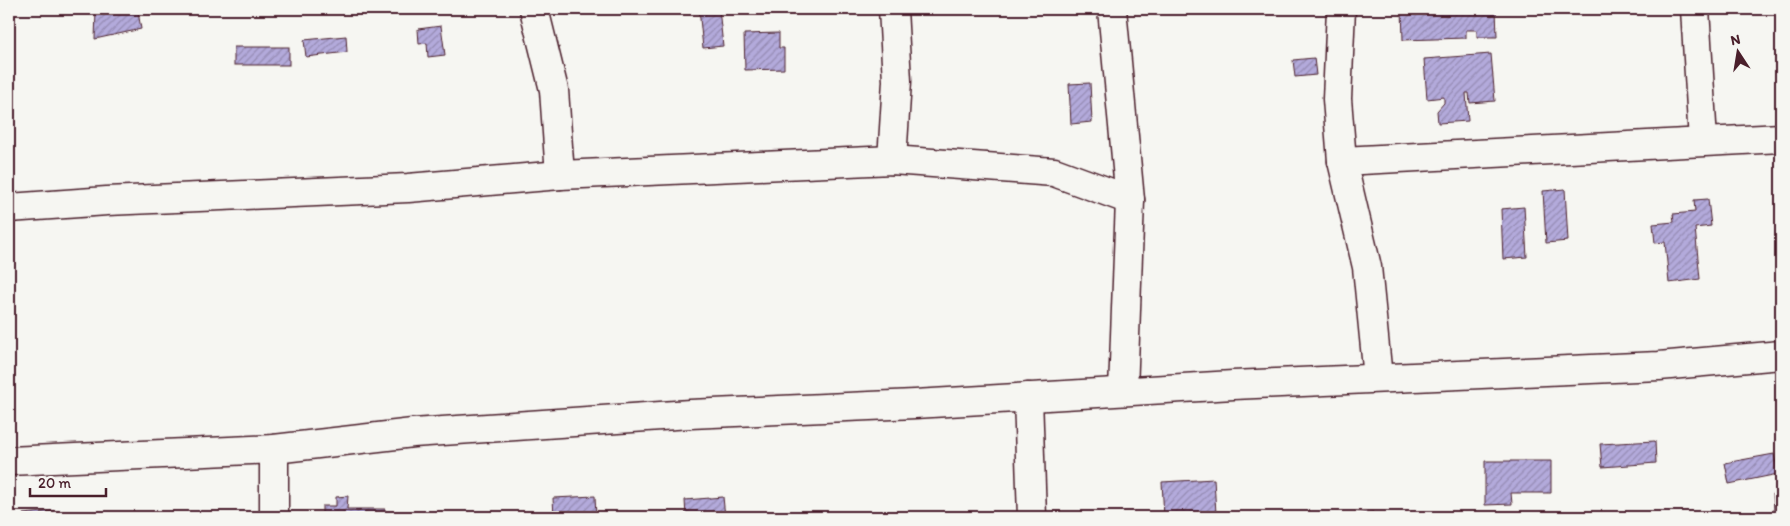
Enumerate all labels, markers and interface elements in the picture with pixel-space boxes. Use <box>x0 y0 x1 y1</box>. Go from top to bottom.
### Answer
north arrow <box>1712 28 1762 78</box>
text: N <box>1729 30 1742 49</box>
scale bar <box>30 466 106 498</box>
text: 20 m <box>38 474 72 492</box>

